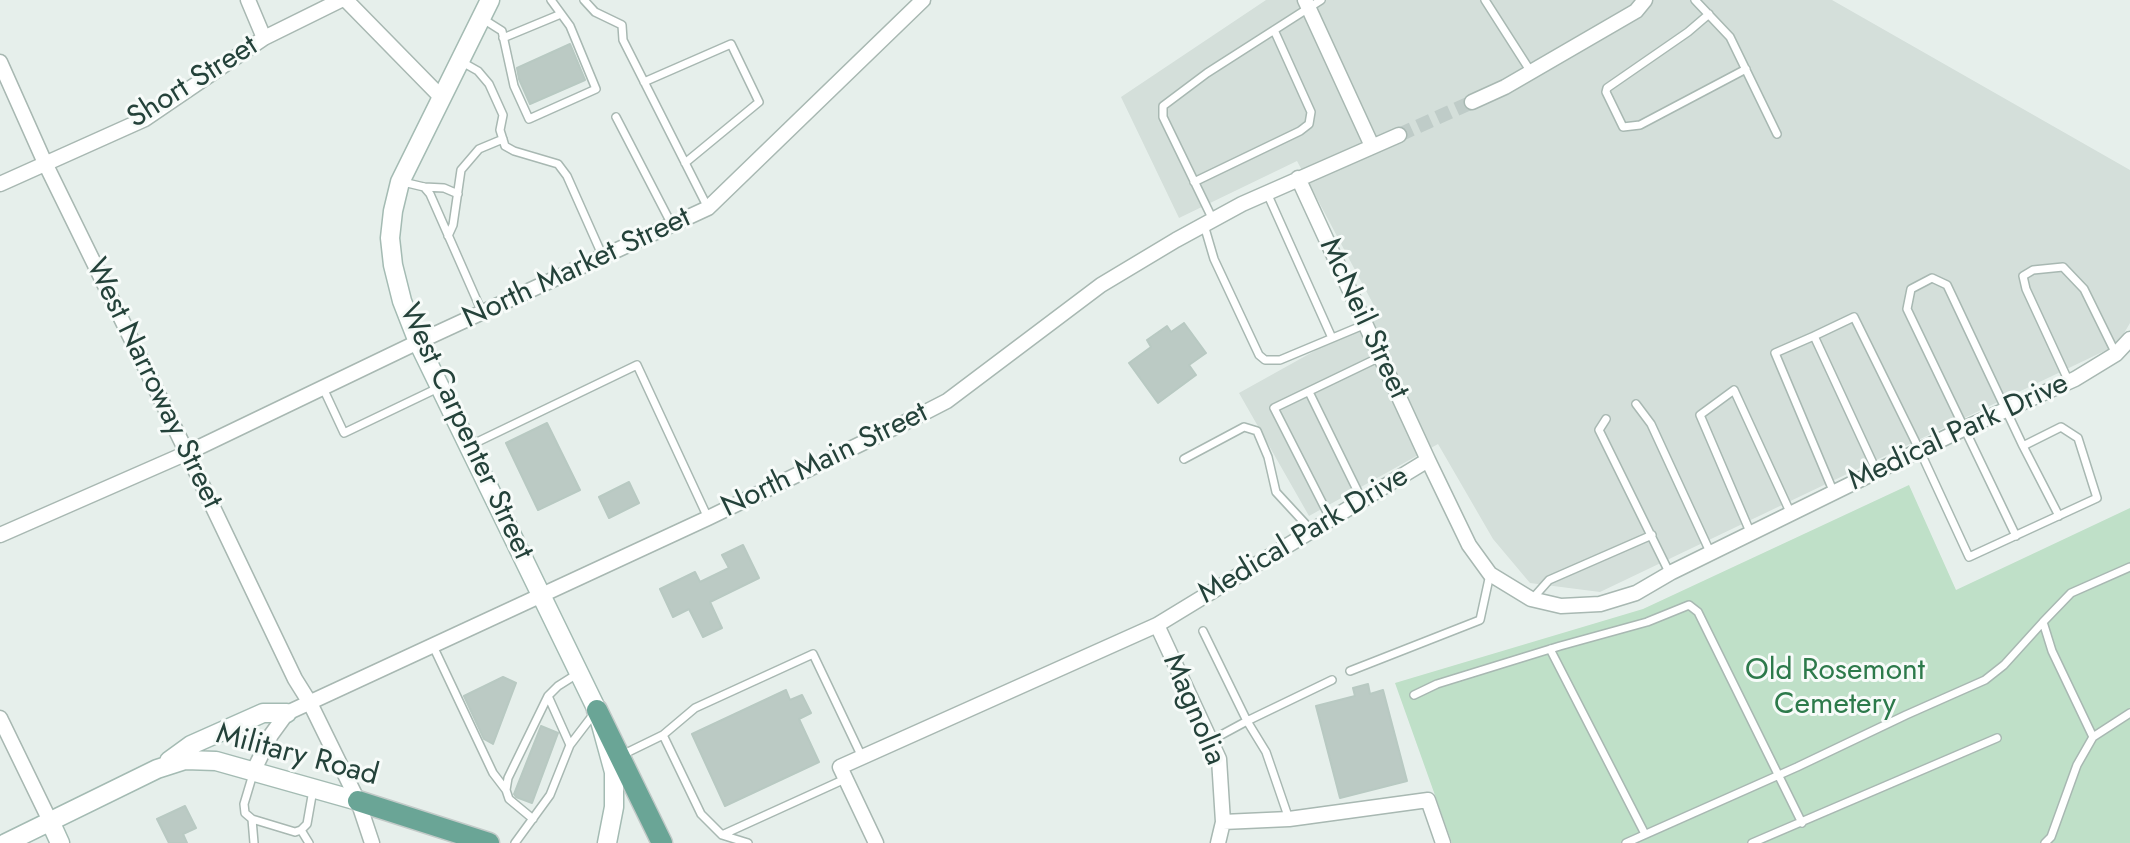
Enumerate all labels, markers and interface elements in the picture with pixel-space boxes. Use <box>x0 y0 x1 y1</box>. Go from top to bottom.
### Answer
street label: Short Street <box>121 29 265 137</box>
street label: North Market Street <box>458 201 696 337</box>
street label: McNeil Street <box>1310 233 1416 405</box>
street label: West Narroway Street <box>77 253 229 515</box>
street label: West Carpenter Street <box>390 298 540 566</box>
street label: Medical Park Drive <box>1843 366 2075 500</box>
street label: North Main Street <box>716 396 934 526</box>
street label: Medical Park Drive <box>1193 459 1415 613</box>
street label: Magnolia <box>1154 649 1232 771</box>
park label: Old Rosemont Cemetery <box>1745 654 1925 724</box>
street label: Military Road <box>212 717 382 795</box>

